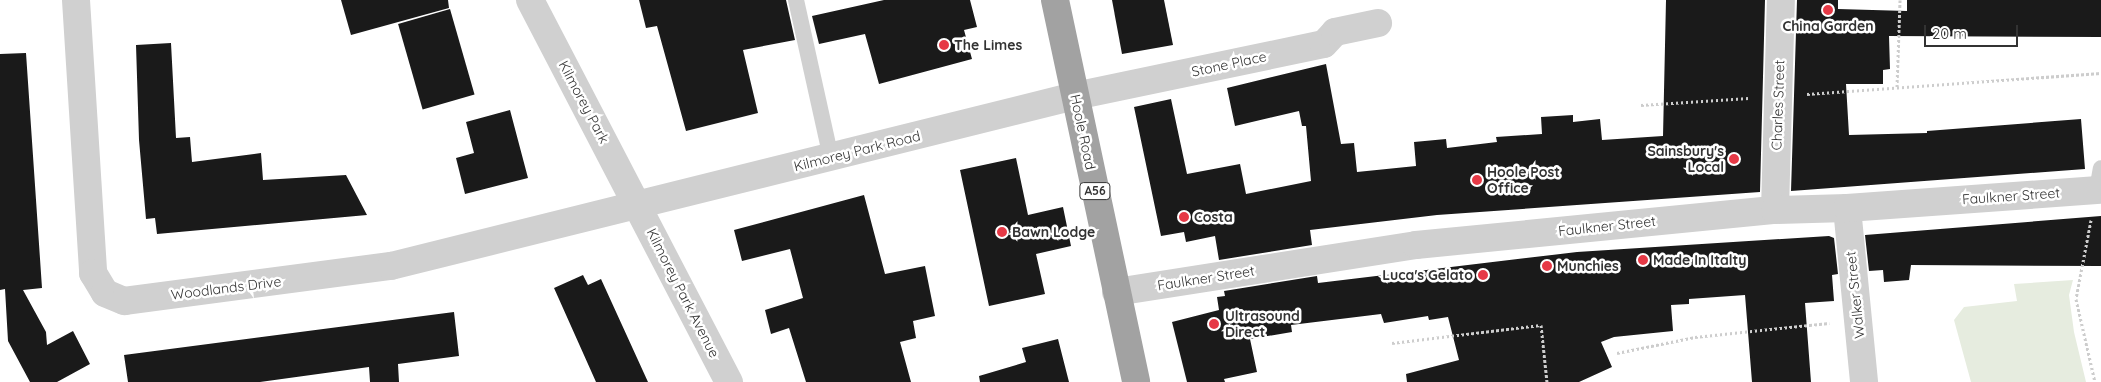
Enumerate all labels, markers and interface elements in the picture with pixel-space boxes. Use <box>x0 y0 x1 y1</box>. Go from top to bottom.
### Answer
marker: China Garden <box>1822 4 1834 16</box>
scale bar <box>1926 15 2020 47</box>
place label: China Garden <box>1782 18 1874 34</box>
text: 20 m <box>1932 24 1967 43</box>
place label: The Limes <box>954 37 1022 53</box>
marker: The Limes <box>938 39 950 51</box>
street label: Stone Place <box>1190 48 1268 80</box>
street label: Kilmorey Park <box>555 58 613 146</box>
street label: Charles Street <box>1768 59 1788 151</box>
street label: Hoole Road <box>1067 93 1099 171</box>
street label: Kilmorey Park Road <box>792 127 922 175</box>
place label: Sainsbury's Local <box>1647 143 1724 176</box>
marker: Sainsbury's Local <box>1728 153 1740 165</box>
place label: Hoole Post Office <box>1487 164 1560 196</box>
marker: Hoole Post Office <box>1471 174 1483 186</box>
road number: A56 <box>1079 182 1111 200</box>
street label: Faulkner Street <box>1961 184 2061 208</box>
place label: Costa <box>1194 209 1233 225</box>
marker: Costa <box>1178 211 1190 223</box>
street label: Faulkner Street <box>1557 213 1657 239</box>
place label: Bawn Lodge <box>1012 224 1095 240</box>
street label: Kilmorey Park Avenue <box>643 226 723 360</box>
marker: Bawn Lodge <box>996 226 1008 238</box>
street label: Walker Street <box>1842 251 1868 339</box>
place label: Made In Italty <box>1653 252 1746 268</box>
marker: Made In Italty <box>1637 254 1649 266</box>
place label: Munchies <box>1557 258 1619 274</box>
marker: Munchies <box>1541 260 1553 272</box>
street label: Faulkner Street <box>1156 262 1256 294</box>
place label: Luca's Gelato <box>1382 267 1473 283</box>
marker: Luca's Gelato <box>1477 269 1489 281</box>
street label: Woodlands Drive <box>170 273 282 303</box>
place label: Ultrasound Direct <box>1225 308 1300 341</box>
marker: Ultrasound Direct <box>1207 317 1221 331</box>

